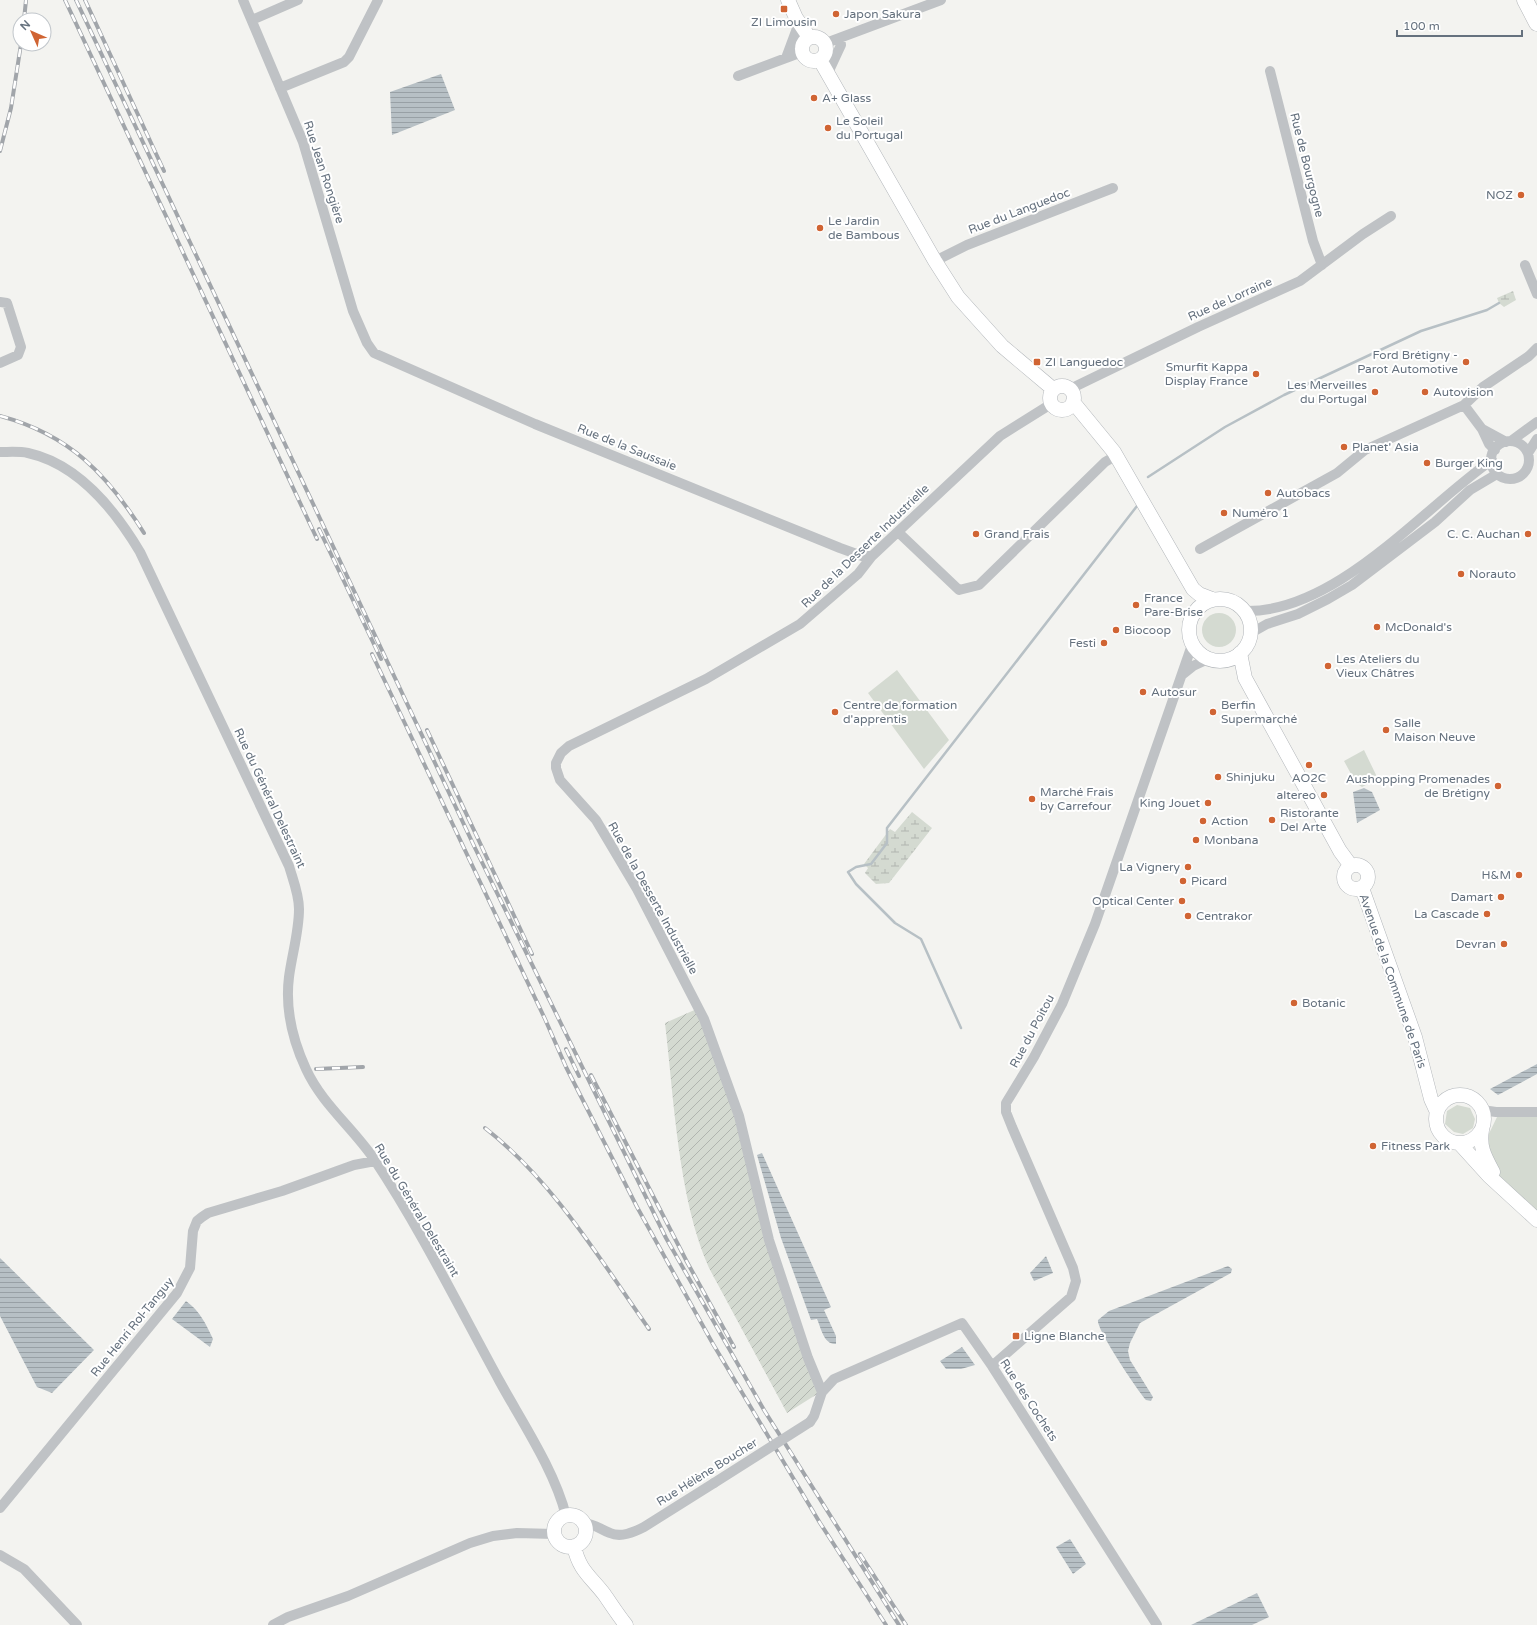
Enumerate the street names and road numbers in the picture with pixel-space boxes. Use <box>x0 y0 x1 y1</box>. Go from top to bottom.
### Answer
street label: Rue de Bourgogne <box>1287 111 1327 219</box>
street label: Rue Jean Rongière <box>301 119 347 225</box>
street label: Rue du Languedoc <box>966 185 1072 237</box>
street label: Rue de Lorraine <box>1186 274 1274 324</box>
street label: Rue de la Saussaie <box>575 421 679 473</box>
street label: Rue de la Desserte Industrielle <box>798 481 932 611</box>
street label: Rue du Général Delestraint <box>231 726 309 871</box>
street label: Rue de la Desserte Industrielle <box>605 819 701 977</box>
street label: Avenue de la Commune de Paris <box>1356 892 1430 1070</box>
street label: Rue du Poitou <box>1007 992 1057 1070</box>
street label: Rue du Général Delestraint <box>372 1141 463 1279</box>
street label: Rue Henri Rol-Tanguy <box>88 1274 177 1379</box>
street label: Rue des Cochets <box>997 1356 1061 1444</box>
street label: Rue Hélène Boucher <box>654 1435 760 1509</box>

